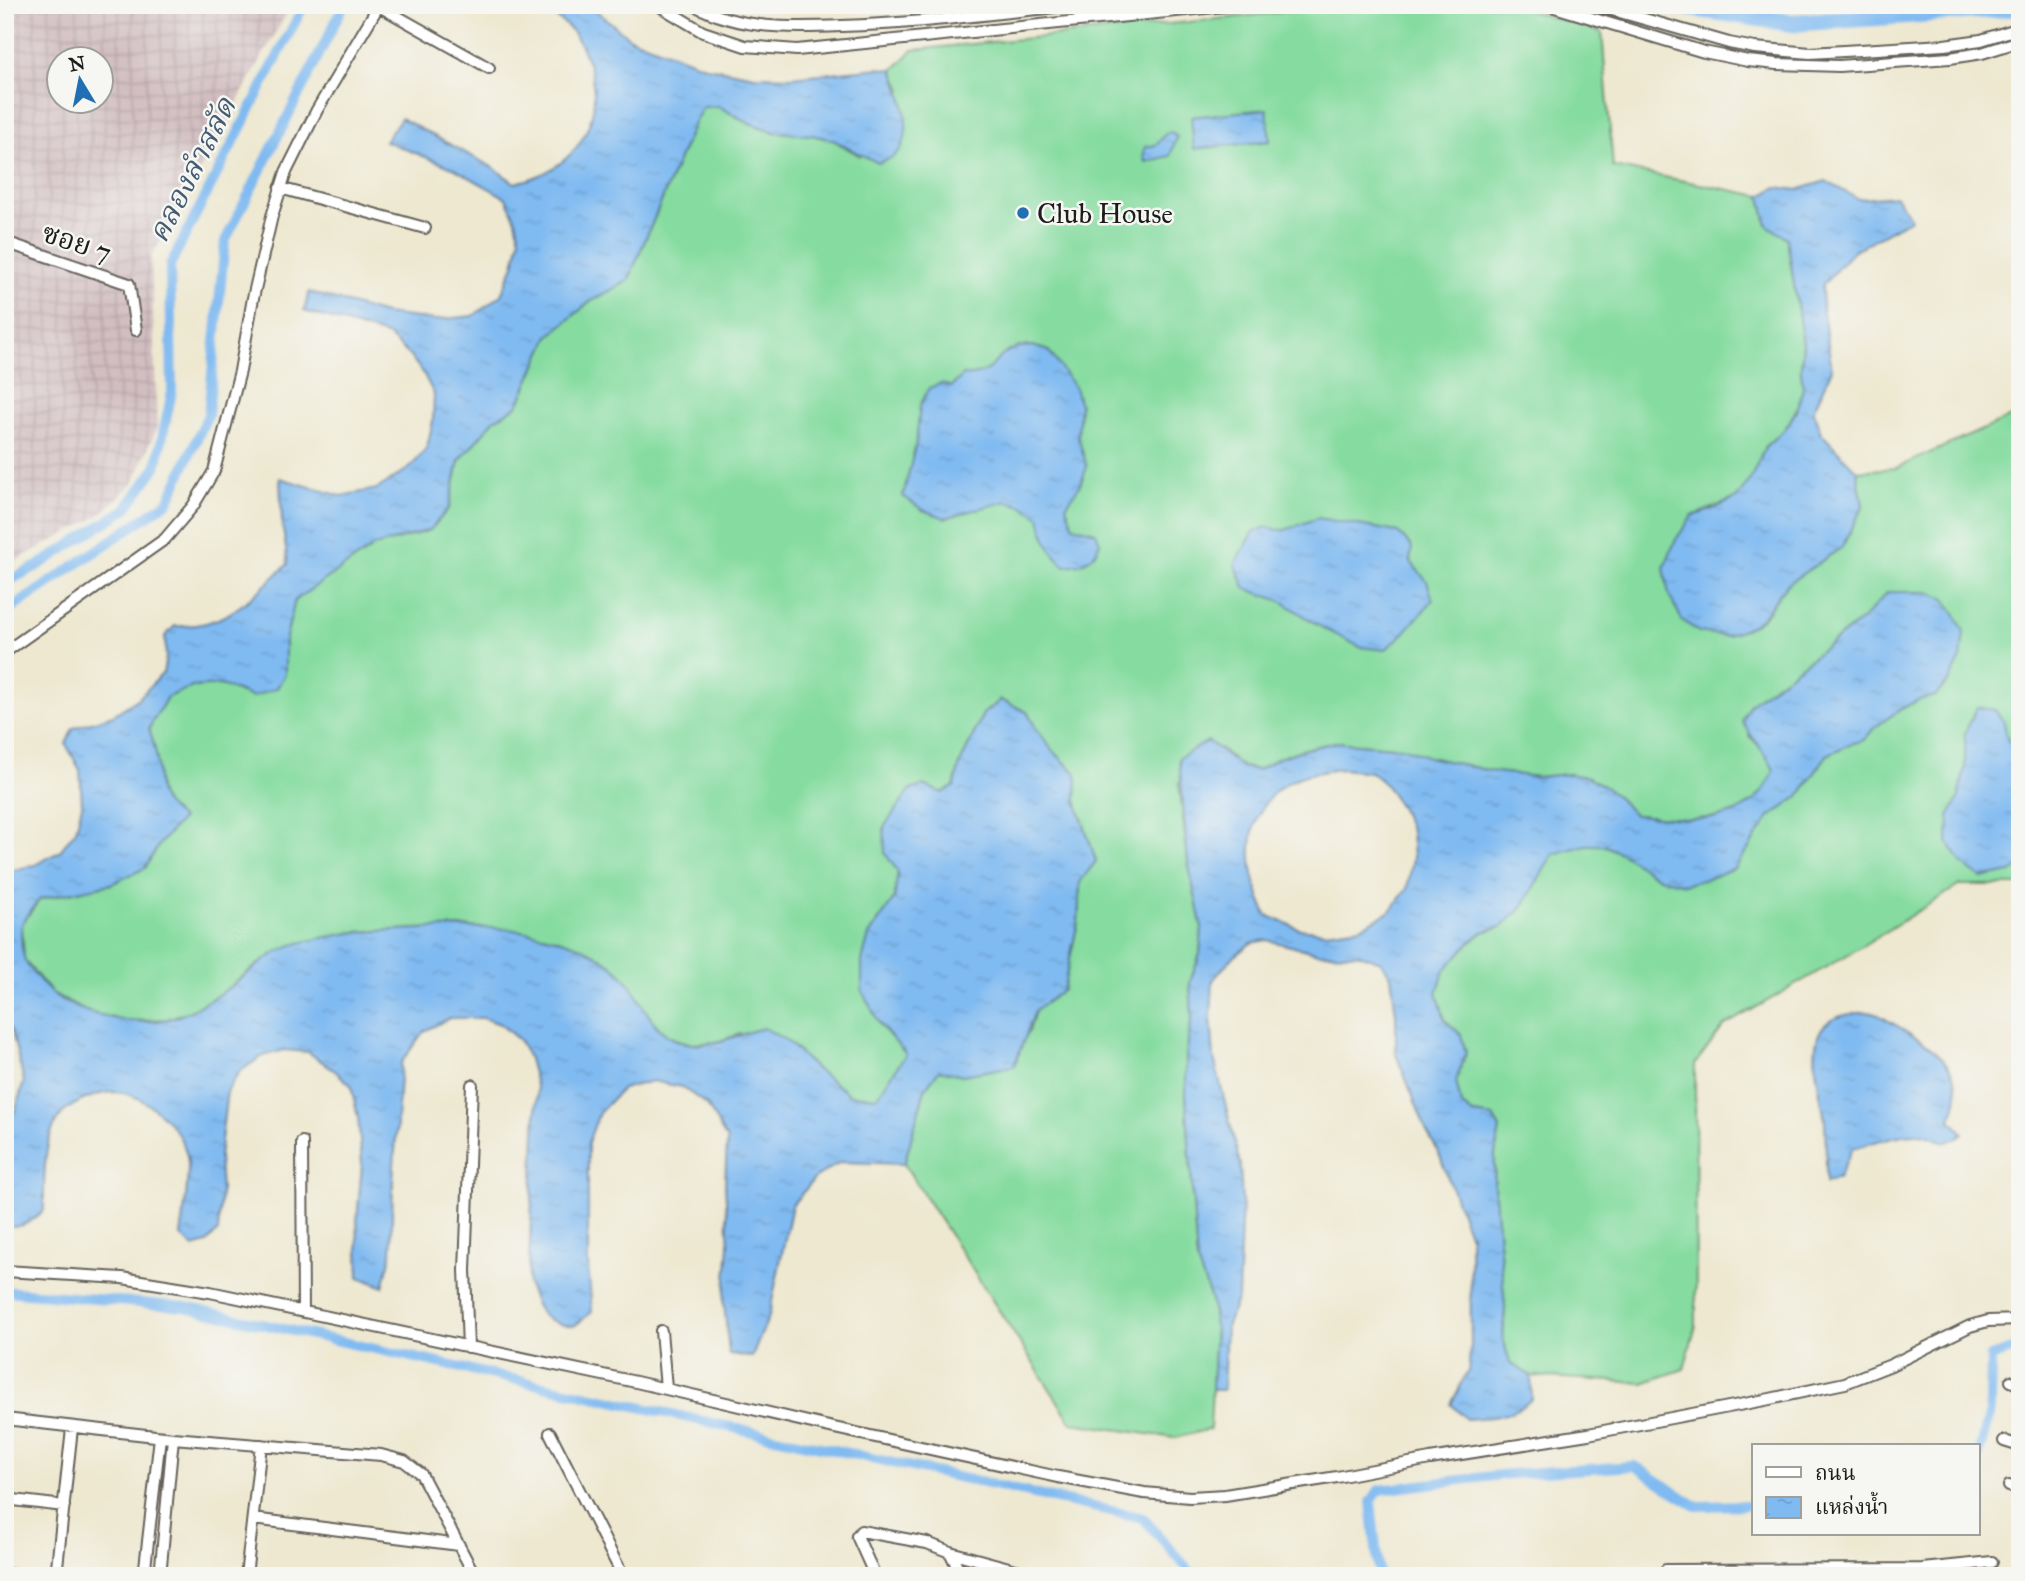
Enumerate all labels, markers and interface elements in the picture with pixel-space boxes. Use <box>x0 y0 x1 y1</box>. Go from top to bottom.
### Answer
north arrow <box>46 46 116 116</box>
text: N <box>67 51 87 76</box>
water label: คลองลำสลัด <box>140 91 244 248</box>
place label: Club House <box>1037 196 1173 231</box>
marker: Club House <box>1015 205 1031 221</box>
street label: ซอย 7 <box>38 215 116 270</box>
legend <box>1752 1444 1980 1536</box>
text: ถนน <box>1815 1460 1856 1486</box>
text: แหล่งน้ำ <box>1815 1491 1888 1520</box>

